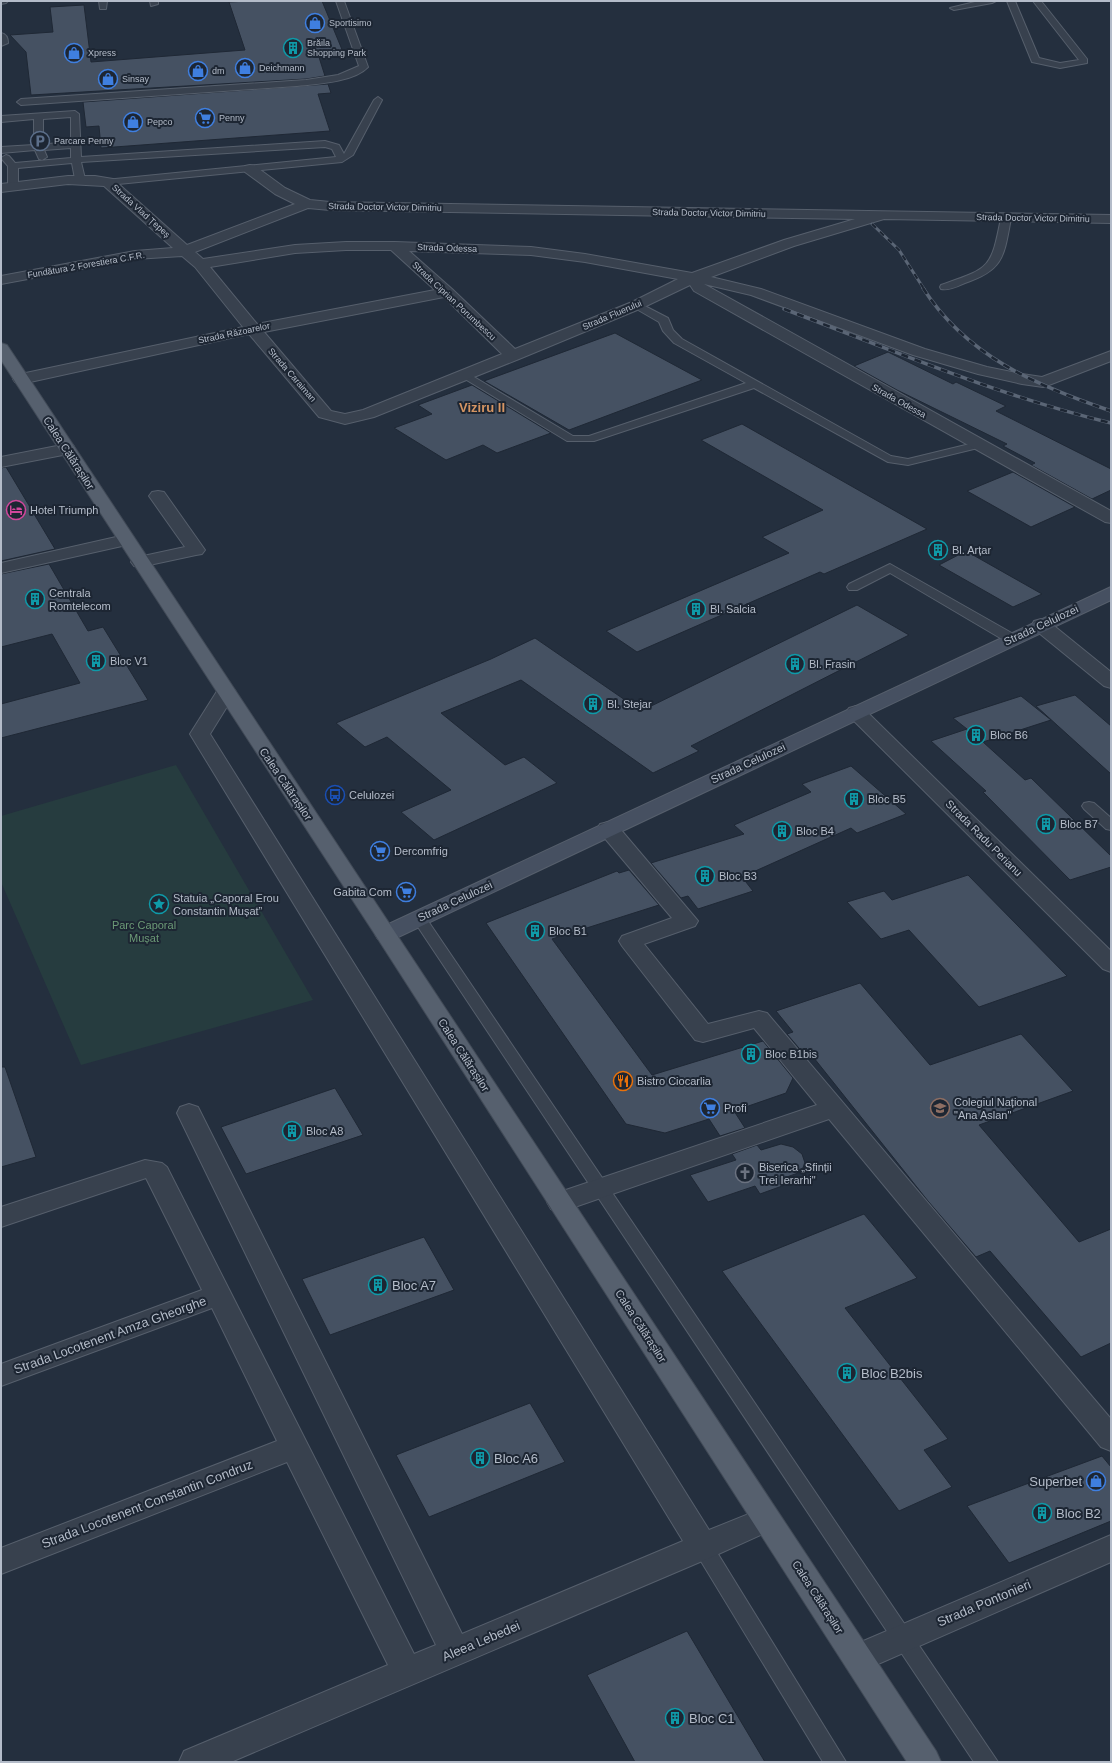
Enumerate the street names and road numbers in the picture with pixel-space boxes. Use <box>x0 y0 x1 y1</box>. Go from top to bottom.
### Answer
street label: Strada Vlad Țepeș <box>110 182 172 240</box>
street label: Strada Doctor Victor Dimitriu <box>328 201 442 213</box>
street label: Strada Doctor Victor Dimitriu <box>652 207 766 219</box>
street label: Strada Doctor Victor Dimitriu <box>976 212 1090 224</box>
street label: Strada Odessa <box>417 242 477 254</box>
street label: Fundătura 2 Forestiera C.F.R. <box>27 250 145 280</box>
street label: Strada Ciprian Porumbescu <box>410 260 498 342</box>
street label: Strada Fluerului <box>581 298 643 332</box>
street label: Strada Răzoarelor <box>197 321 271 345</box>
street label: Strada Caraiman <box>266 346 318 404</box>
street label: Strada Odessa <box>870 382 928 420</box>
street label: Calea Călărașilor <box>41 414 97 492</box>
street label: Strada Celulozei <box>1002 603 1080 647</box>
street label: Strada Celulozei <box>709 741 787 785</box>
street label: Calea Călărașilor <box>257 746 315 823</box>
street label: Strada Radu Perianu <box>943 797 1025 879</box>
street label: Strada Celulozei <box>416 879 494 923</box>
street label: Calea Călărașilor <box>436 1016 492 1094</box>
street label: Calea Călărașilor <box>613 1287 669 1365</box>
street label: Strada Locotenent Amza Gheorghe <box>12 1293 208 1377</box>
street label: Strada Locotenent Constantin Condruz <box>39 1457 255 1551</box>
street label: Calea Călărașilor <box>790 1558 846 1636</box>
street label: Strada Pontonieri <box>935 1576 1033 1630</box>
street label: Aleea Lebedei <box>440 1618 522 1664</box>

